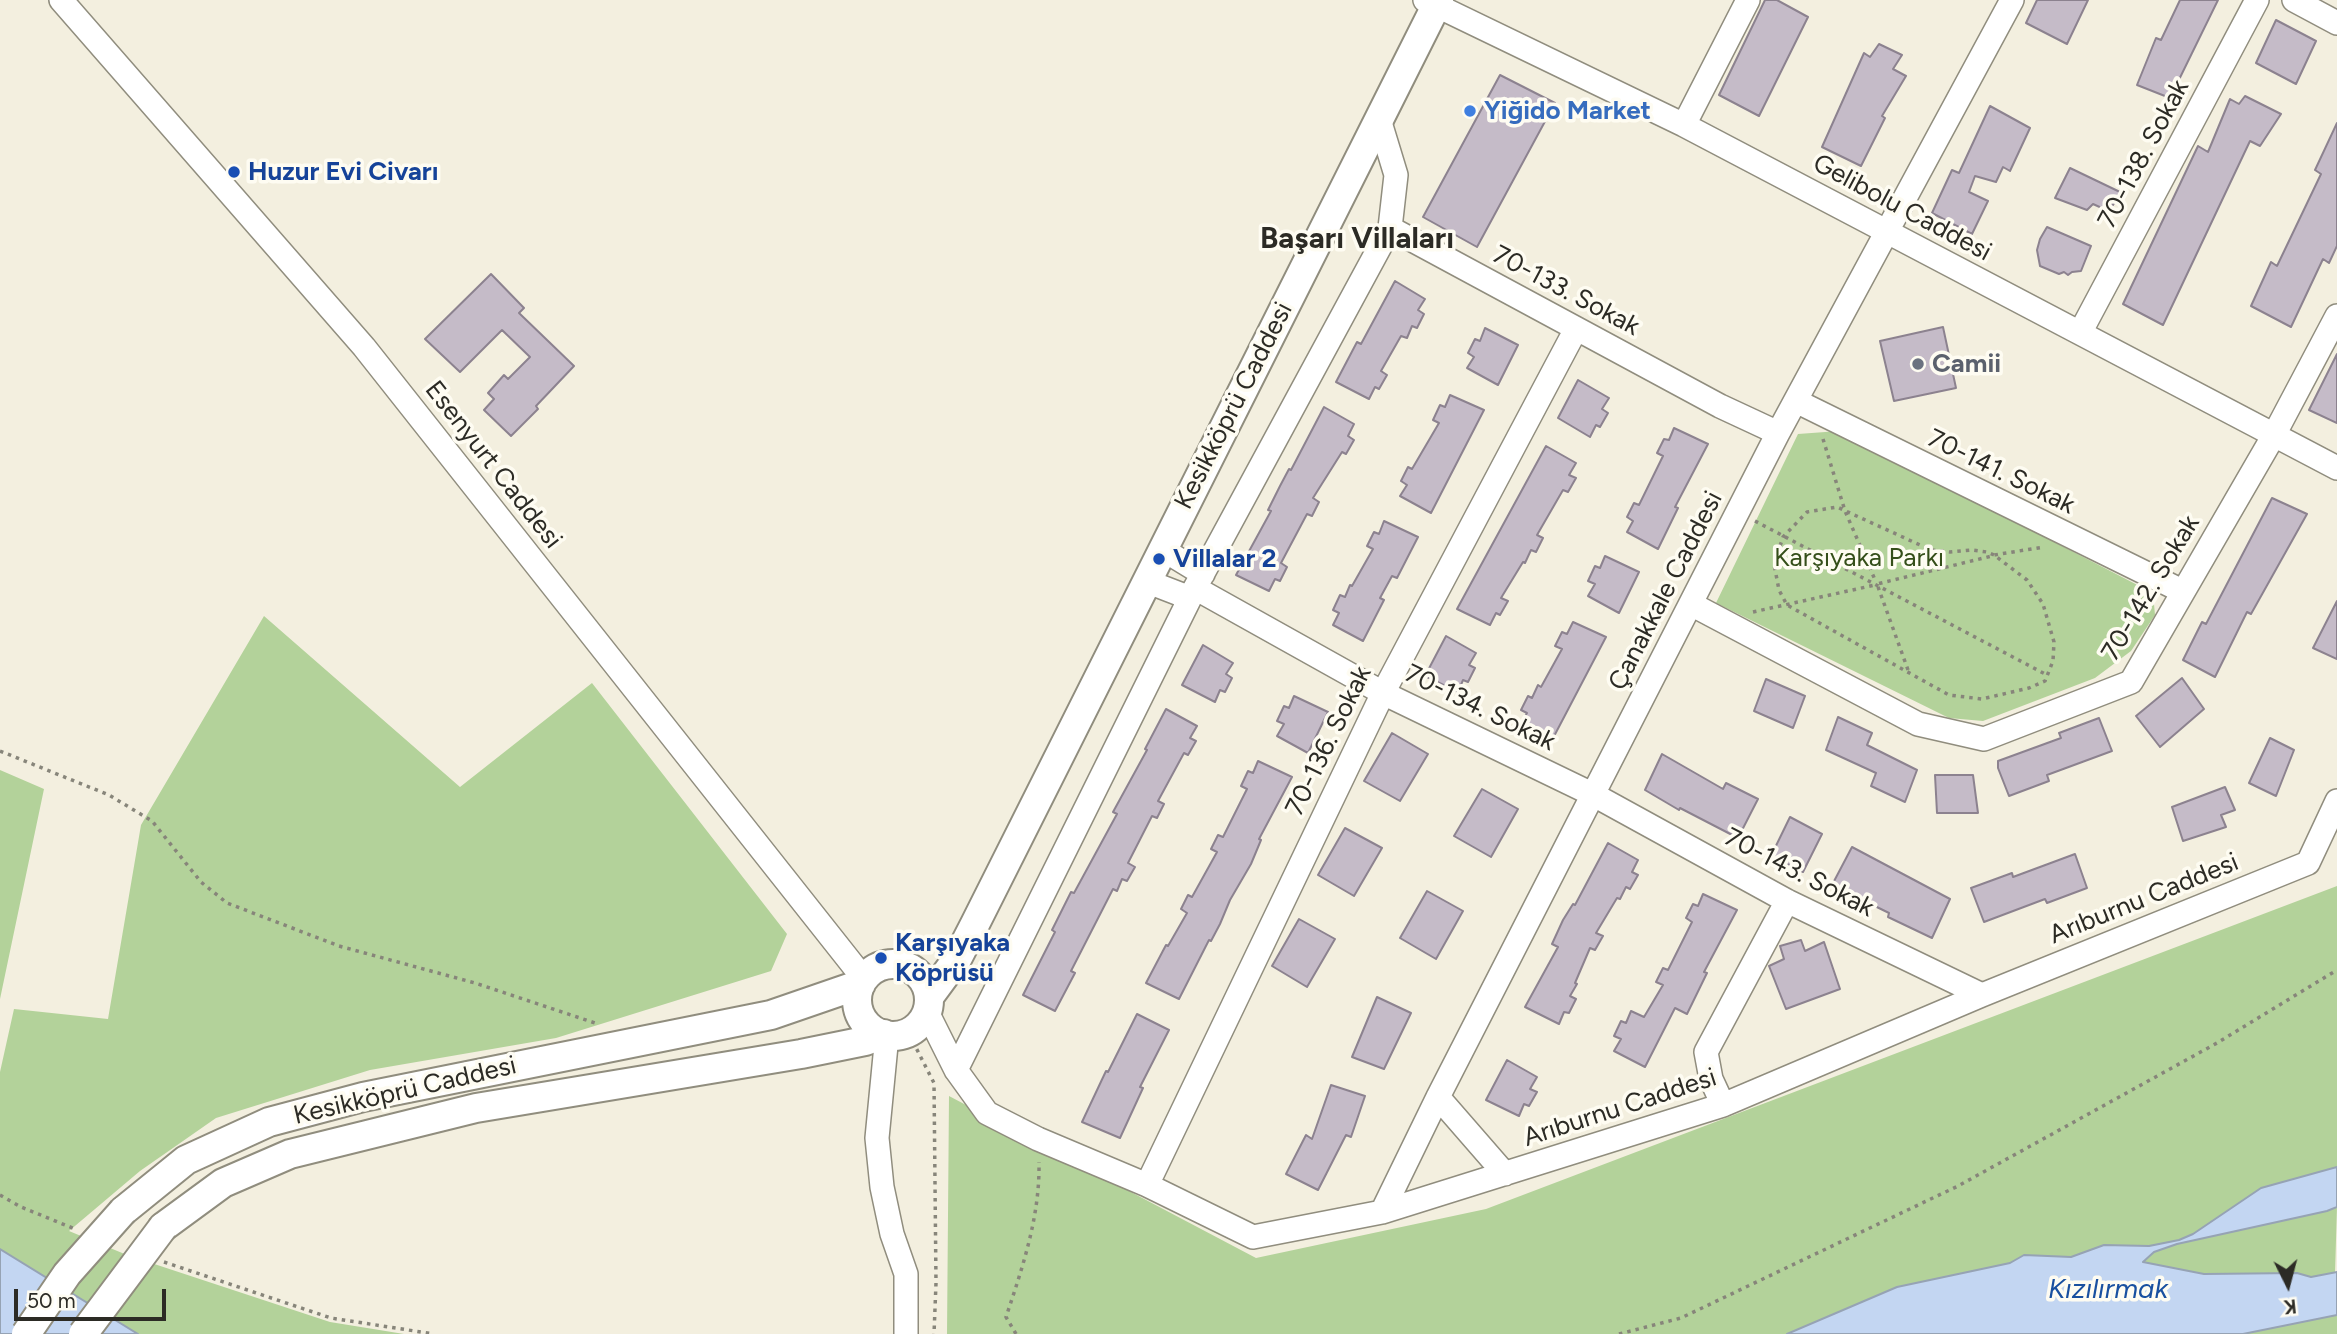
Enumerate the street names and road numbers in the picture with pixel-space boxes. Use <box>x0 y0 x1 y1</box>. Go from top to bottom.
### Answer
street label: 70-138. Sokak <box>2092 75 2196 233</box>
street label: Gelibolu Caddesi <box>1807 148 1997 268</box>
street label: 70-133. Sokak <box>1487 239 1645 343</box>
street label: Kesikköprü Caddesi <box>1168 297 1300 515</box>
street label: Esenyurt Caddesi <box>418 375 568 555</box>
street label: 70-141. Sokak <box>1922 423 2080 521</box>
street label: Çanakkale Caddesi <box>1602 486 1730 696</box>
street label: 70-142. Sokak <box>2095 510 2207 666</box>
street label: 70-134. Sokak <box>1400 658 1560 758</box>
street label: 70-136. Sokak <box>1279 661 1379 821</box>
street label: 70-143. Sokak <box>1719 822 1879 924</box>
street label: Arıburnu Caddesi <box>2045 847 2243 951</box>
street label: Kesikköprü Caddesi <box>290 1050 520 1132</box>
street label: Arıburnu Caddesi <box>1519 1062 1721 1154</box>

